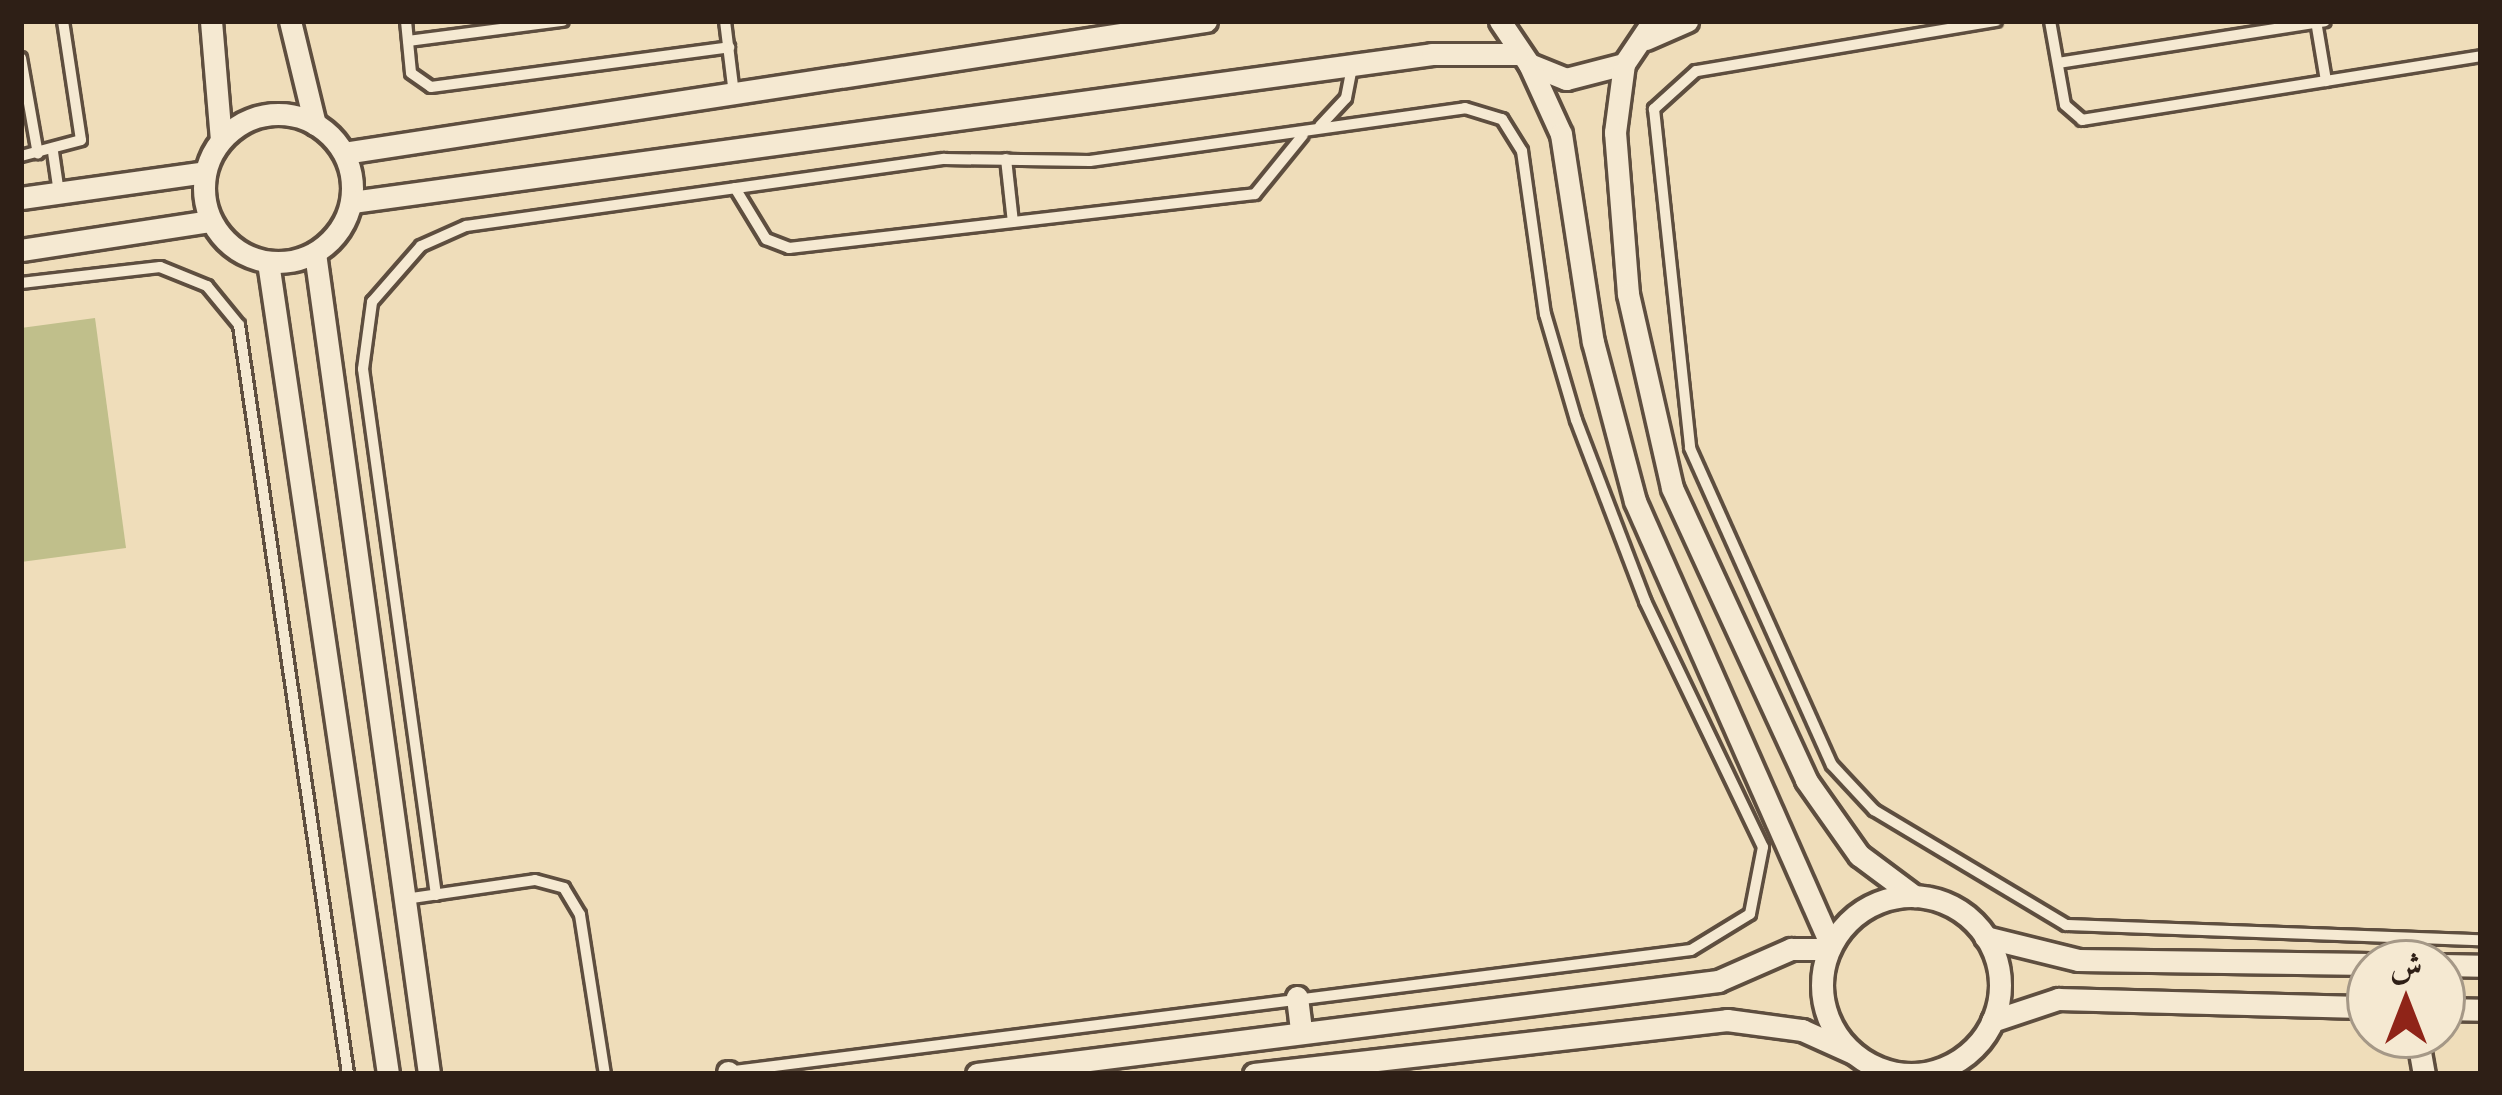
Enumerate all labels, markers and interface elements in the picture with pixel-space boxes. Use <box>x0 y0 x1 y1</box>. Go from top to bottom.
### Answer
north arrow <box>2346 939 2466 1059</box>
text: ش <box>2390 946 2422 986</box>

